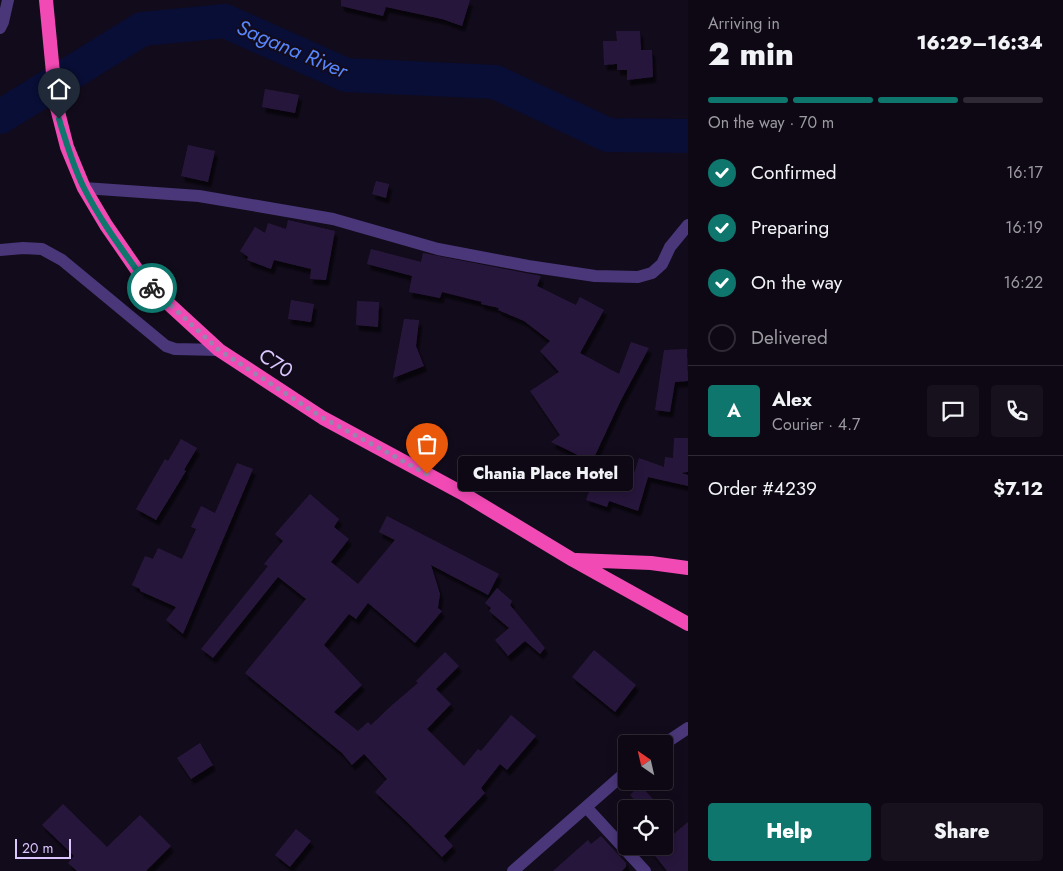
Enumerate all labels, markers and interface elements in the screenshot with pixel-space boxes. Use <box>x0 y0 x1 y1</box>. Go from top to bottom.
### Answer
water label: Sagana River <box>232 12 353 86</box>
text: Arriving in <box>708 12 780 35</box>
text: 16:29–16:34 <box>917 29 1043 56</box>
text: 2 min <box>708 31 794 77</box>
pin <box>38 68 80 119</box>
icon: home <box>45 75 73 103</box>
text: On the way · 70 m <box>708 111 834 134</box>
icon: check <box>708 159 736 187</box>
text: Confirmed <box>751 159 837 186</box>
text: 16:17 <box>1006 161 1043 184</box>
icon: check <box>708 214 736 242</box>
text: Preparing <box>751 214 829 241</box>
text: 16:19 <box>1005 216 1043 239</box>
courier <box>127 263 177 313</box>
icon: check <box>708 269 736 297</box>
text: On the way <box>751 269 842 296</box>
text: 16:22 <box>1004 271 1043 294</box>
icon: bike <box>138 274 166 302</box>
text: Delivered <box>751 324 828 351</box>
street label: C70 <box>253 341 299 385</box>
button: chat <box>927 385 979 437</box>
button: phone <box>991 385 1043 437</box>
text: Alex <box>772 386 812 413</box>
text: A <box>727 397 741 424</box>
text: Courier · 4.7 <box>772 413 860 436</box>
pin <box>406 423 448 474</box>
icon: bag <box>413 430 441 458</box>
callout: Chania Place Hotel <box>457 456 632 492</box>
text: Chania Place Hotel <box>473 462 618 485</box>
text: Order #4239 <box>708 475 817 502</box>
text: $7.12 <box>993 475 1043 502</box>
north arrow <box>618 735 672 790</box>
map controls <box>618 735 673 855</box>
button: locate <box>618 800 673 855</box>
button: Help <box>708 803 871 861</box>
button: Share <box>881 803 1043 861</box>
scale bar <box>15 836 71 859</box>
text: 20 m <box>22 838 54 858</box>

